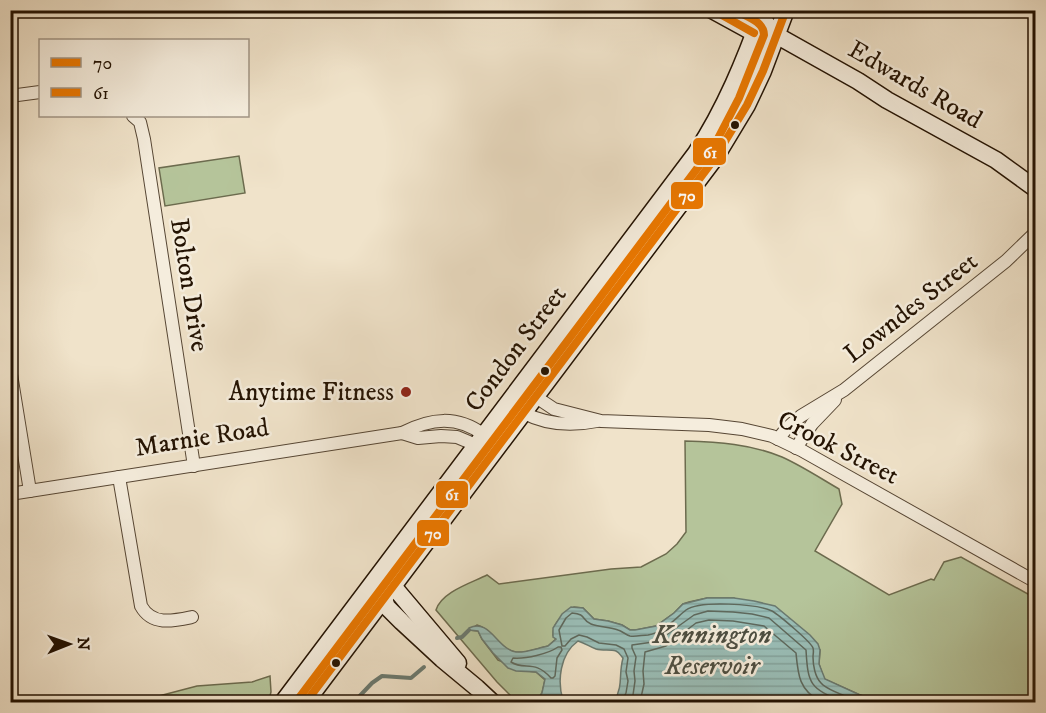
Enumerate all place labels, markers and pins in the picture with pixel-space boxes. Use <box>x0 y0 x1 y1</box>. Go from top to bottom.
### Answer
unlabelled marker <box>729 119 741 131</box>
unlabelled marker <box>539 365 551 377</box>
place label: Anytime Fitness <box>228 376 394 409</box>
marker: Anytime Fitness <box>399 385 413 399</box>
unlabelled marker <box>330 657 342 669</box>

